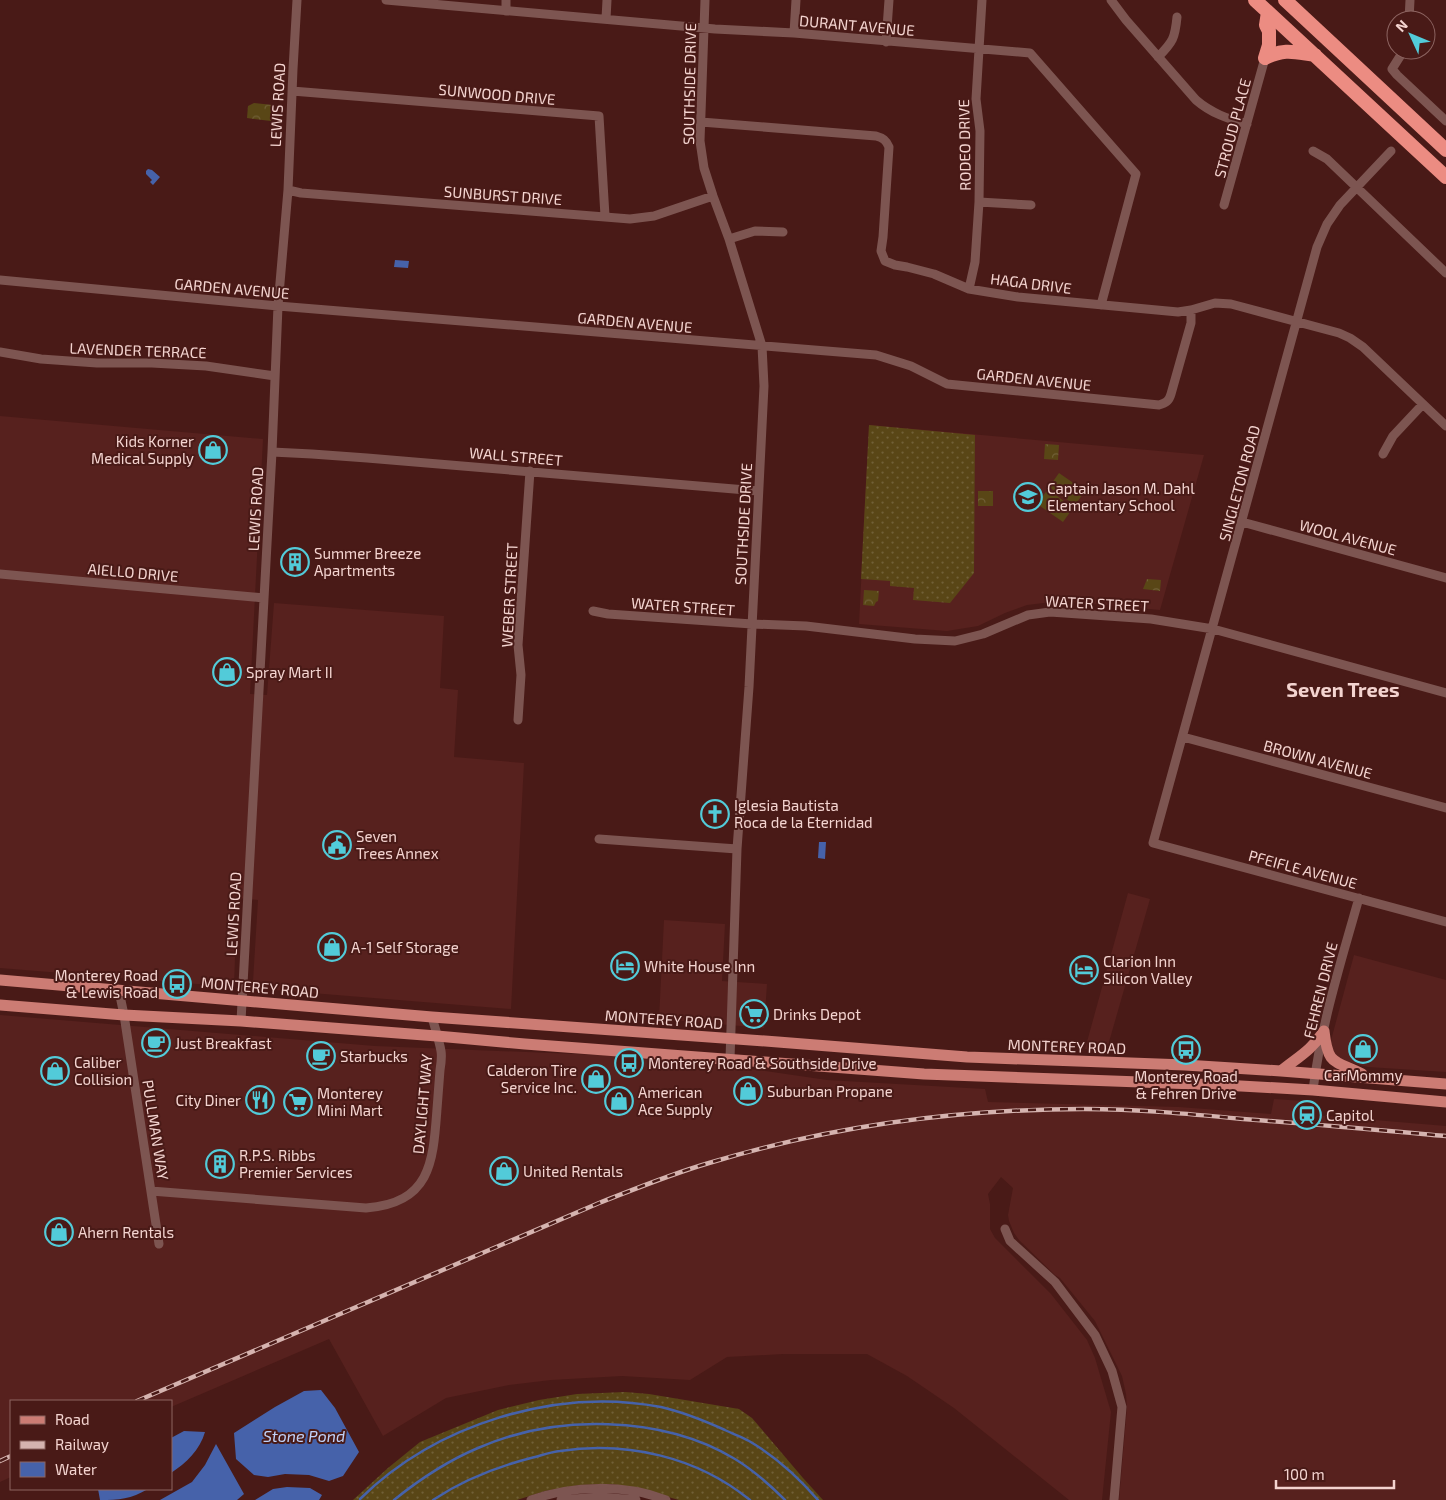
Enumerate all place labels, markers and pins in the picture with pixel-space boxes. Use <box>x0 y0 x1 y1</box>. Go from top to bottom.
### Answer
place label: Kids Korner Medical Supply <box>91 432 194 467</box>
shop icon: Kids Korner Medical Supply <box>198 435 228 465</box>
place label: Captain Jason M. Dahl Elementary School <box>1047 479 1195 514</box>
school or university icon: Captain Jason M. Dahl Elementary School <box>1013 482 1043 512</box>
place label: Summer Breeze Apartments <box>314 544 421 579</box>
building icon: Summer Breeze Apartments <box>280 547 310 577</box>
shop icon: Spray Mart II <box>212 657 242 687</box>
place label: Spray Mart II <box>246 663 333 681</box>
place label: Iglesia Bautista Roca de la Eternidad <box>734 796 873 831</box>
church icon: Iglesia Bautista Roca de la Eternidad <box>700 799 730 829</box>
place label: Seven Trees Annex <box>356 827 439 862</box>
public building icon: Seven Trees Annex <box>322 830 352 860</box>
shop icon: A-1 Self Storage <box>317 932 347 962</box>
place label: A-1 Self Storage <box>351 938 459 956</box>
hotel icon: White House Inn <box>610 951 640 981</box>
place label: Clarion Inn Silicon Valley <box>1103 952 1193 987</box>
hotel icon: Clarion Inn Silicon Valley <box>1069 955 1099 985</box>
place label: White House Inn <box>644 957 755 975</box>
place label: Monterey Road & Lewis Road <box>55 966 158 1001</box>
bus stop icon: Monterey Road & Lewis Road <box>162 969 192 999</box>
supermarket icon: Drinks Depot <box>739 999 769 1029</box>
place label: Drinks Depot <box>773 1005 861 1023</box>
cafe icon: Just Breakfast <box>141 1028 171 1058</box>
place label: Just Breakfast <box>175 1034 272 1052</box>
shop icon: CarMommy <box>1348 1034 1378 1064</box>
bus stop icon: Monterey Road & Fehren Drive <box>1171 1035 1201 1065</box>
cafe icon: Starbucks <box>306 1041 336 1071</box>
place label: Starbucks <box>340 1047 408 1065</box>
bus stop icon: Monterey Road & Southside Drive <box>614 1048 644 1078</box>
place label: Caliber Collision <box>74 1053 132 1088</box>
place label: Monterey Road & Southside Drive <box>648 1054 877 1072</box>
shop icon: Caliber Collision <box>40 1056 70 1086</box>
place label: Calderon Tire Service Inc. <box>487 1061 577 1096</box>
shop icon: Calderon Tire Service Inc. <box>581 1064 611 1094</box>
place label: CarMommy <box>1324 1066 1402 1084</box>
place label: Monterey Road & Fehren Drive <box>1134 1067 1238 1102</box>
shop icon: Suburban Propane <box>733 1076 763 1106</box>
place label: Suburban Propane <box>767 1082 893 1100</box>
place label: American Ace Supply <box>638 1083 712 1118</box>
place label: Monterey Mini Mart <box>317 1084 383 1119</box>
restaurant icon: City Diner <box>245 1085 275 1115</box>
shop icon: American Ace Supply <box>604 1086 634 1116</box>
supermarket icon: Monterey Mini Mart <box>283 1087 313 1117</box>
place label: City Diner <box>176 1091 241 1109</box>
station icon: Capitol <box>1292 1100 1322 1130</box>
place label: Capitol <box>1326 1106 1374 1124</box>
place label: R.P.S. Ribbs Premier Services <box>239 1146 353 1181</box>
building icon: R.P.S. Ribbs Premier Services <box>205 1149 235 1179</box>
shop icon: United Rentals <box>489 1156 519 1186</box>
place label: United Rentals <box>523 1162 623 1180</box>
shop icon: Ahern Rentals <box>44 1217 74 1247</box>
place label: Ahern Rentals <box>78 1223 174 1241</box>

